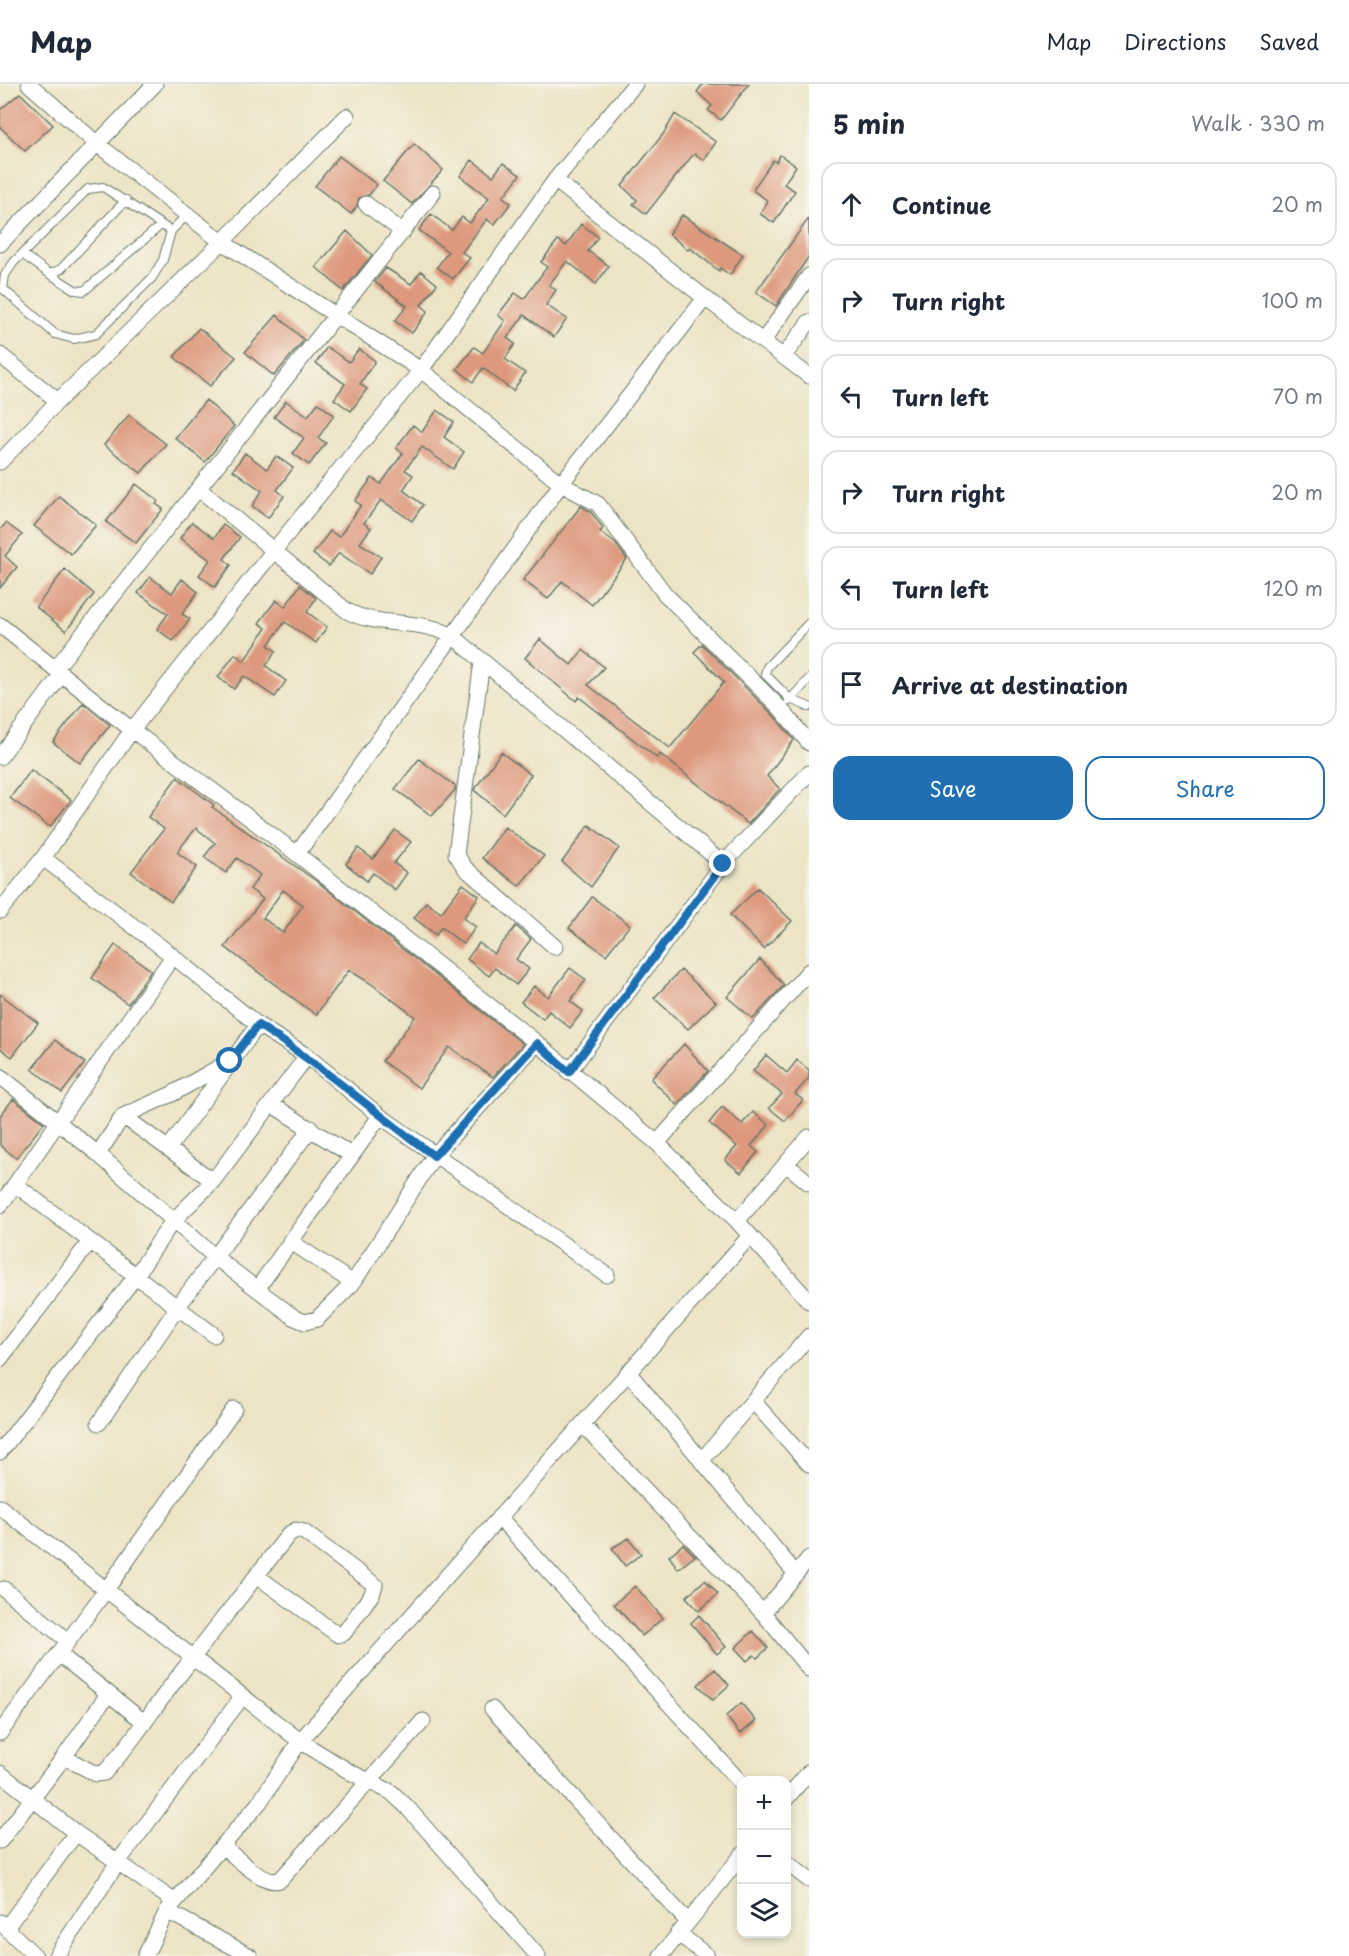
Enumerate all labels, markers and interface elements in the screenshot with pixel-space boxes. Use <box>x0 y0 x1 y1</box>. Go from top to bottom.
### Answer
text: Map <box>30 20 92 63</box>
text: Map <box>1046 25 1091 57</box>
text: Directions <box>1124 25 1226 57</box>
text: Saved <box>1259 25 1319 57</box>
text: 5 min <box>833 104 905 143</box>
text: Walk · 330 m <box>1191 108 1325 138</box>
icon: ahead <box>835 188 868 221</box>
text: Continue <box>892 188 991 221</box>
text: 20 m <box>1271 189 1323 219</box>
icon: right <box>835 284 868 317</box>
text: Turn right <box>892 284 1005 317</box>
text: 100 m <box>1262 285 1323 315</box>
icon: left <box>835 380 868 413</box>
text: Turn left <box>892 380 989 413</box>
text: 70 m <box>1273 381 1323 411</box>
icon: right <box>835 476 868 509</box>
text: Turn right <box>892 476 1005 509</box>
text: 20 m <box>1271 477 1323 507</box>
icon: left <box>835 572 868 605</box>
text: Turn left <box>892 572 989 605</box>
text: 120 m <box>1264 573 1323 603</box>
icon: arrive <box>835 668 868 701</box>
text: Arrive at destination <box>892 668 1128 701</box>
button: Save <box>833 756 1073 820</box>
button: Share <box>1085 756 1325 820</box>
route end <box>709 850 735 876</box>
route start <box>216 1047 242 1073</box>
map controls <box>737 1776 791 1938</box>
button: + <box>737 1776 791 1830</box>
button: − <box>737 1830 791 1884</box>
button: layers <box>737 1884 791 1938</box>

